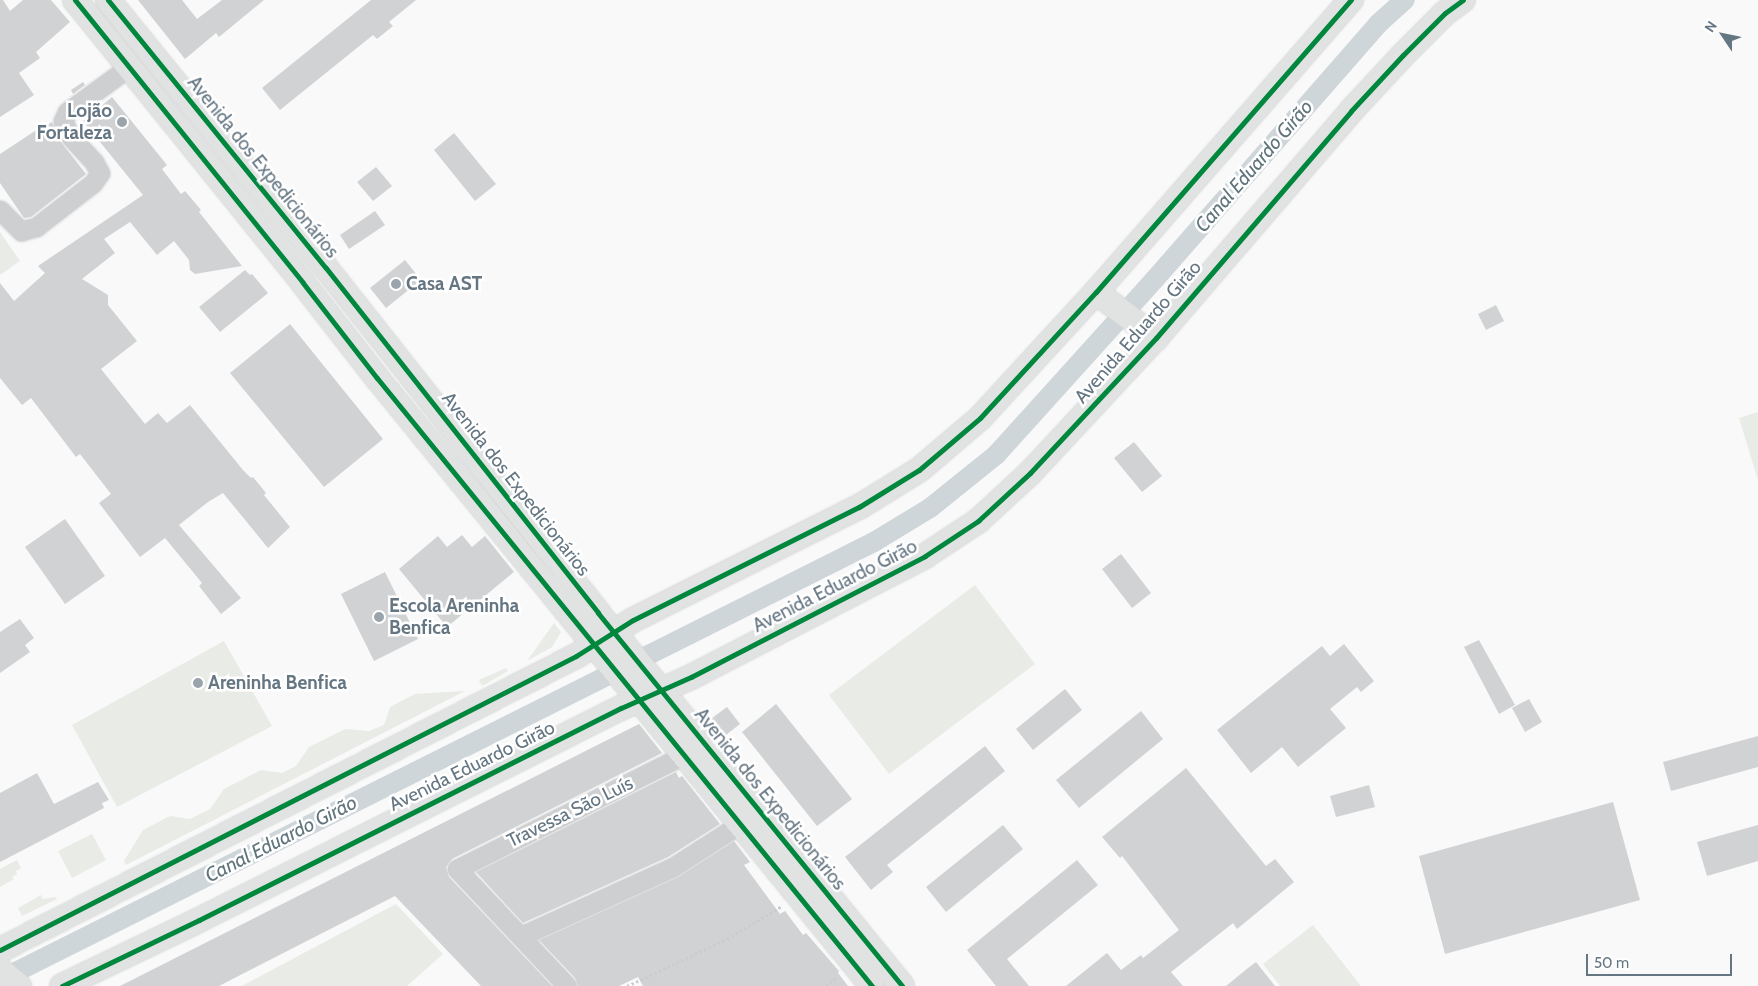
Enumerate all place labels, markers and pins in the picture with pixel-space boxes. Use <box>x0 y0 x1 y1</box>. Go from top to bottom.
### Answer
place label: Lojão Fortaleza <box>36 100 112 144</box>
marker: Lojão Fortaleza <box>116 116 128 128</box>
place label: Casa AST <box>406 273 482 295</box>
marker: Casa AST <box>390 278 402 290</box>
place label: Escola Areninha Benfica <box>389 595 519 639</box>
marker: Escola Areninha Benfica <box>373 611 385 623</box>
place label: Areninha Benfica <box>208 672 347 694</box>
marker: Areninha Benfica <box>192 677 204 689</box>

